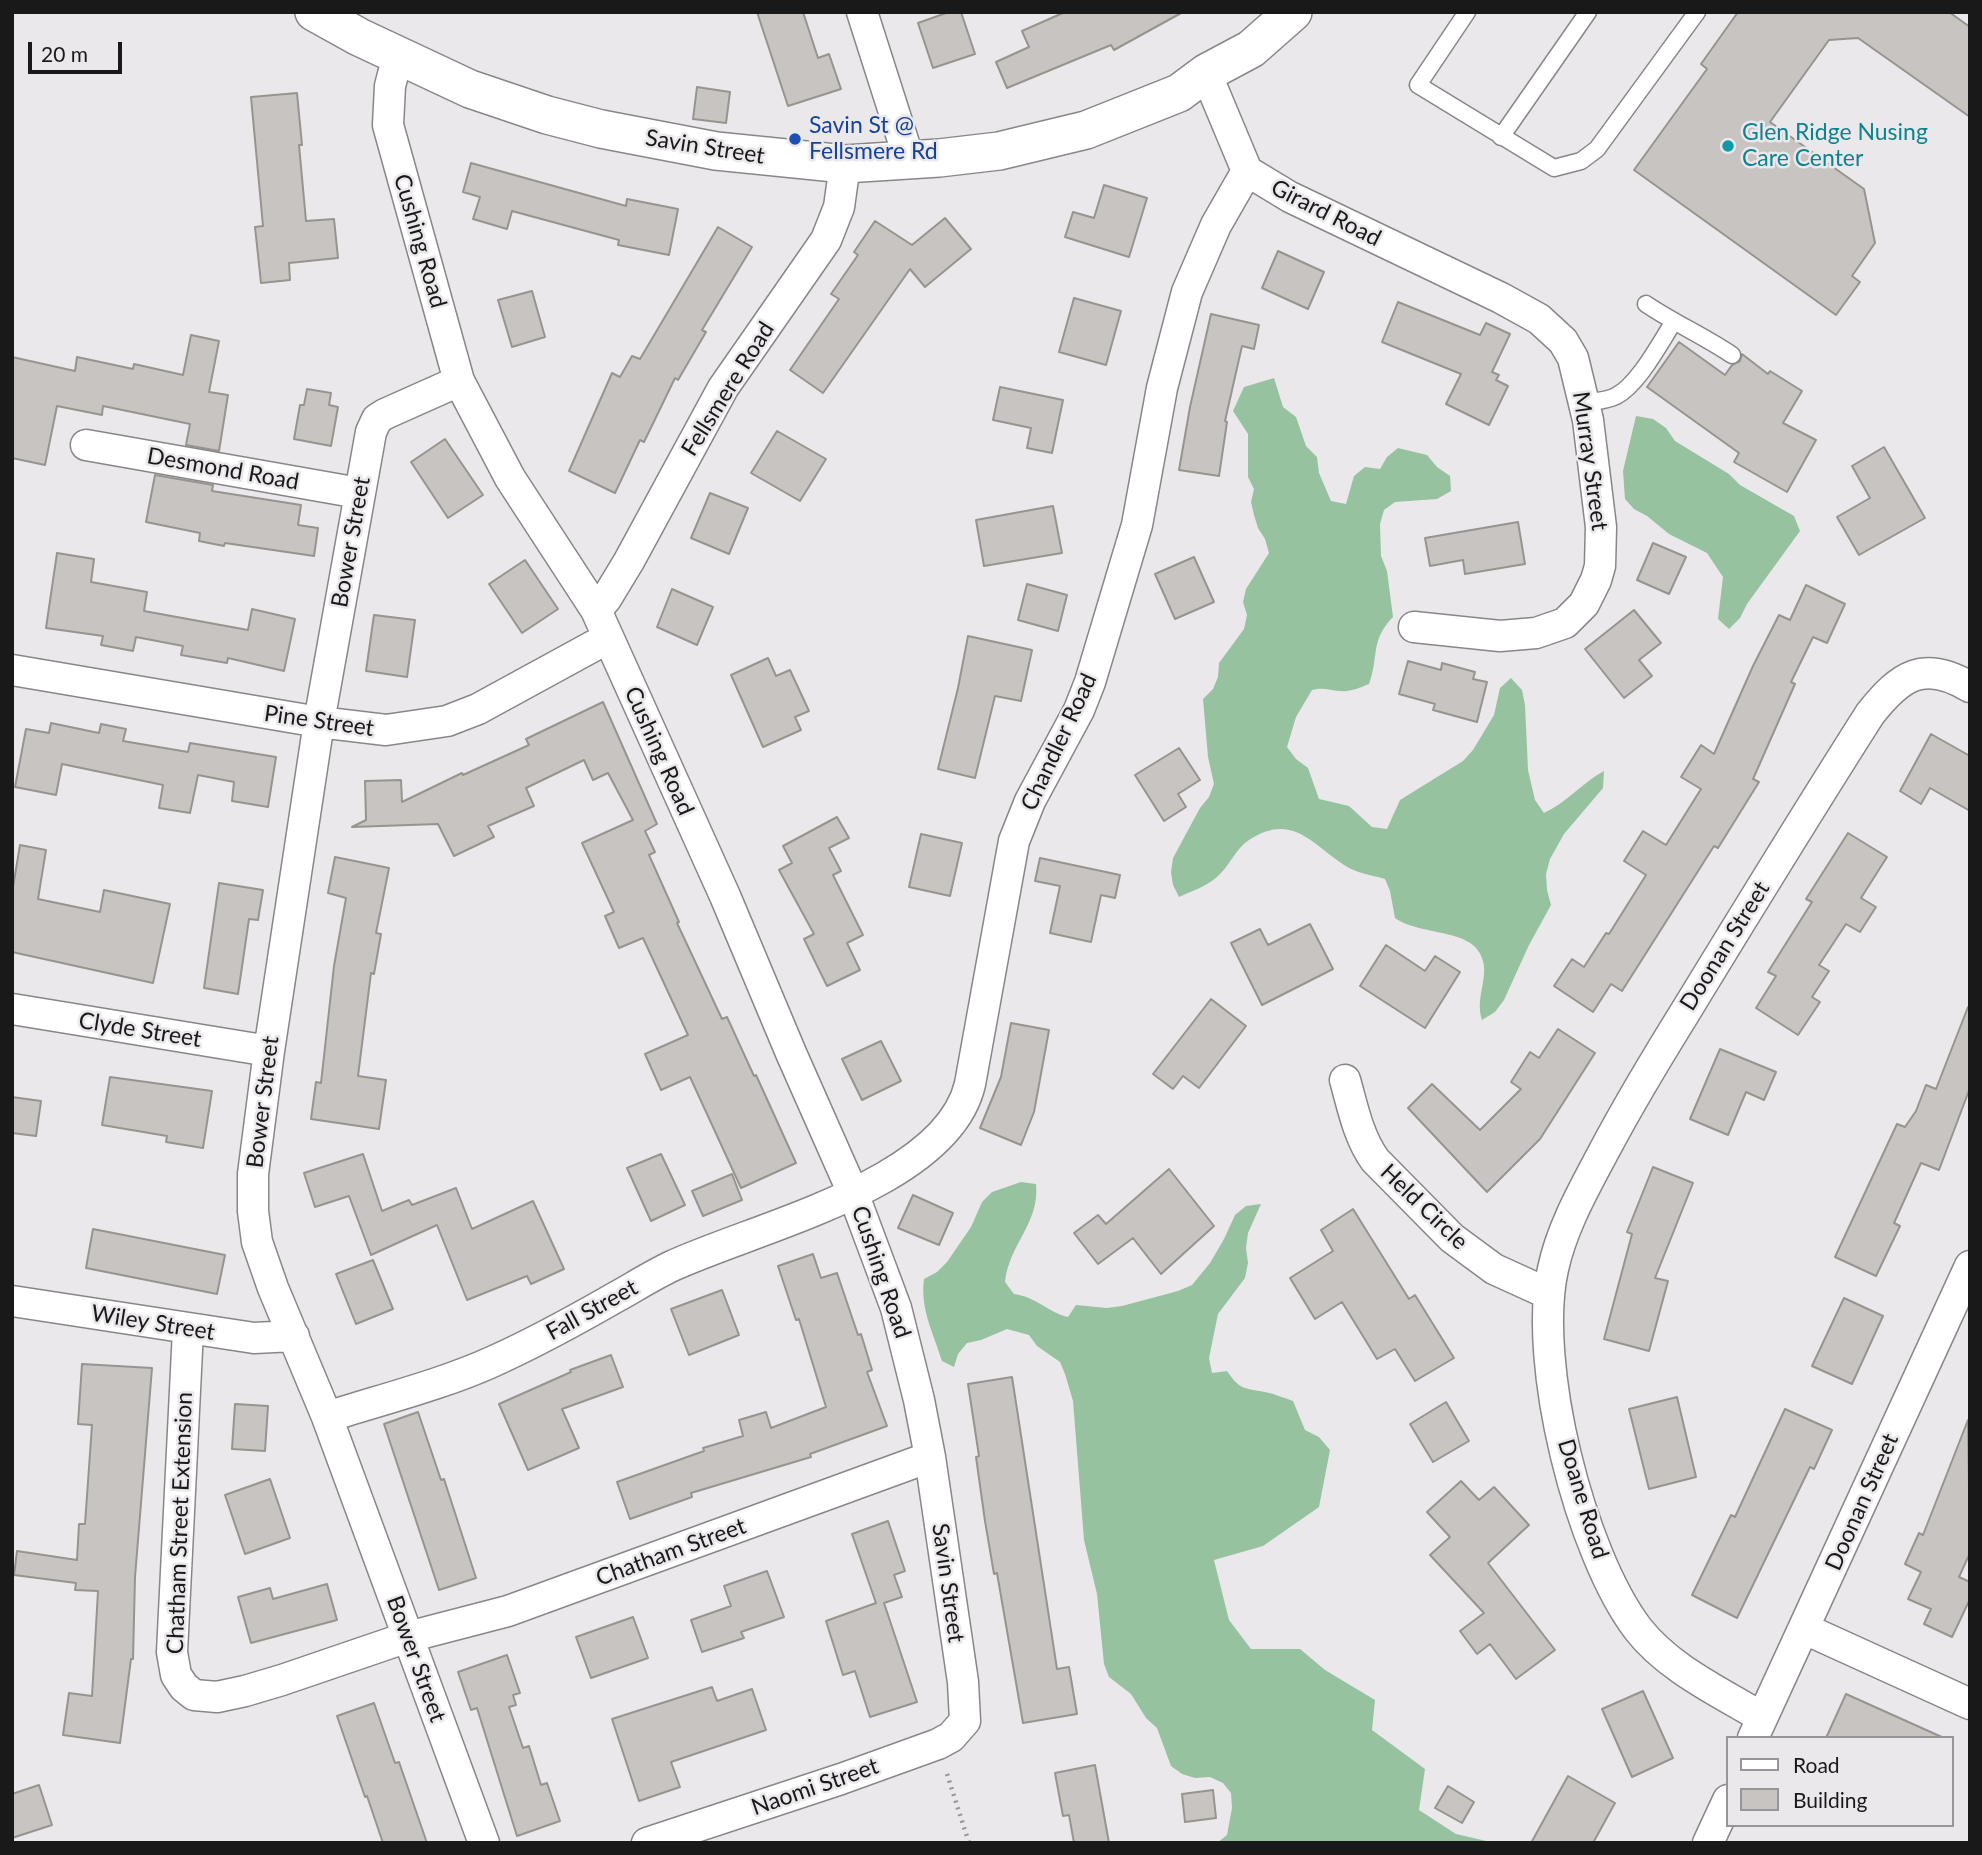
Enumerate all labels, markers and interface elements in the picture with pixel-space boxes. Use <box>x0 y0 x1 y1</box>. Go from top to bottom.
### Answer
scale bar <box>32 28 126 72</box>
text: 20 m <box>41 41 88 66</box>
place label: Savin St @ Fellsmere Rd <box>809 112 938 166</box>
place label: Glen Ridge Nusing Care Center <box>1742 119 1928 173</box>
street label: Savin Street <box>643 124 767 170</box>
marker: Savin St @ Fellsmere Rd <box>787 131 803 147</box>
marker: Glen Ridge Nusing Care Center <box>1720 138 1736 154</box>
street label: Cushing Road <box>388 171 452 311</box>
street label: Girard Road <box>1266 174 1386 252</box>
street label: Fellsmere Road <box>676 317 780 461</box>
street label: Murray Street <box>1567 390 1613 532</box>
street label: Desmond Road <box>145 442 301 496</box>
street label: Bower Street <box>326 474 376 610</box>
street label: Chandler Road <box>1015 669 1103 815</box>
street label: Cushing Road <box>618 682 700 820</box>
street label: Pine Street <box>262 700 376 742</box>
street label: Doonan Street <box>1674 876 1776 1016</box>
street label: Clyde Street <box>77 1007 203 1053</box>
street label: Bower Street <box>241 1035 285 1169</box>
street label: Held Circle <box>1375 1159 1473 1255</box>
street label: Cushing Road <box>845 1202 917 1342</box>
street label: Fall Street <box>542 1274 642 1346</box>
street label: Wiley Street <box>89 1300 217 1346</box>
street label: Chatham Street Extension <box>162 1391 198 1655</box>
street label: Doonan Street <box>1820 1429 1904 1575</box>
street label: Doane Road <box>1552 1436 1614 1562</box>
street label: Chatham Street <box>592 1512 750 1592</box>
street label: Savin Street <box>926 1522 970 1644</box>
street label: Bower Street <box>380 1592 452 1726</box>
legend <box>1727 1736 1954 1827</box>
street label: Naomi Street <box>748 1752 882 1822</box>
text: Road <box>1793 1752 1840 1777</box>
text: Building <box>1793 1787 1868 1812</box>

